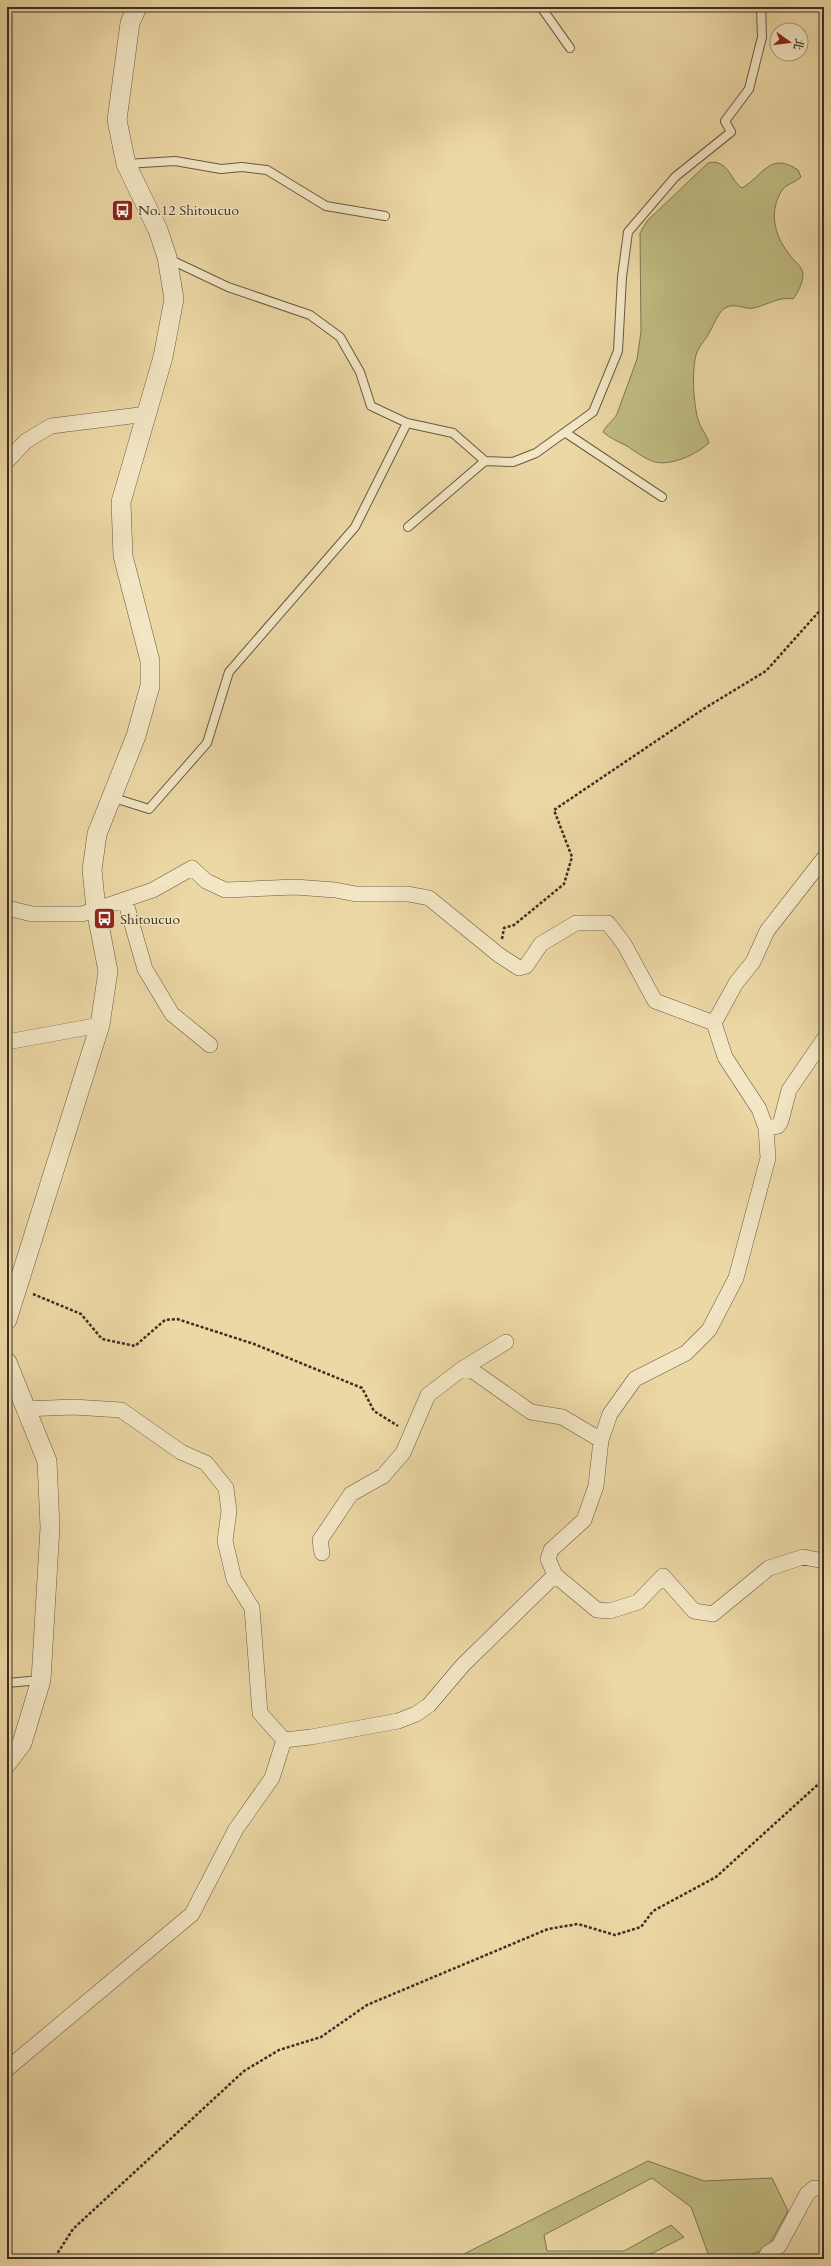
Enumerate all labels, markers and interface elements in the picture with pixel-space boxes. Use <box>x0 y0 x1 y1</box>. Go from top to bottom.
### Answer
north arrow <box>769 22 809 62</box>
text: 北 <box>790 37 807 51</box>
bus stop icon: No.12 Shitoucuo <box>110 197 136 223</box>
place label: No.12 Shitoucuo <box>138 201 240 220</box>
bus stop icon: Shitoucuo <box>92 906 118 932</box>
place label: Shitoucuo <box>120 910 180 929</box>

